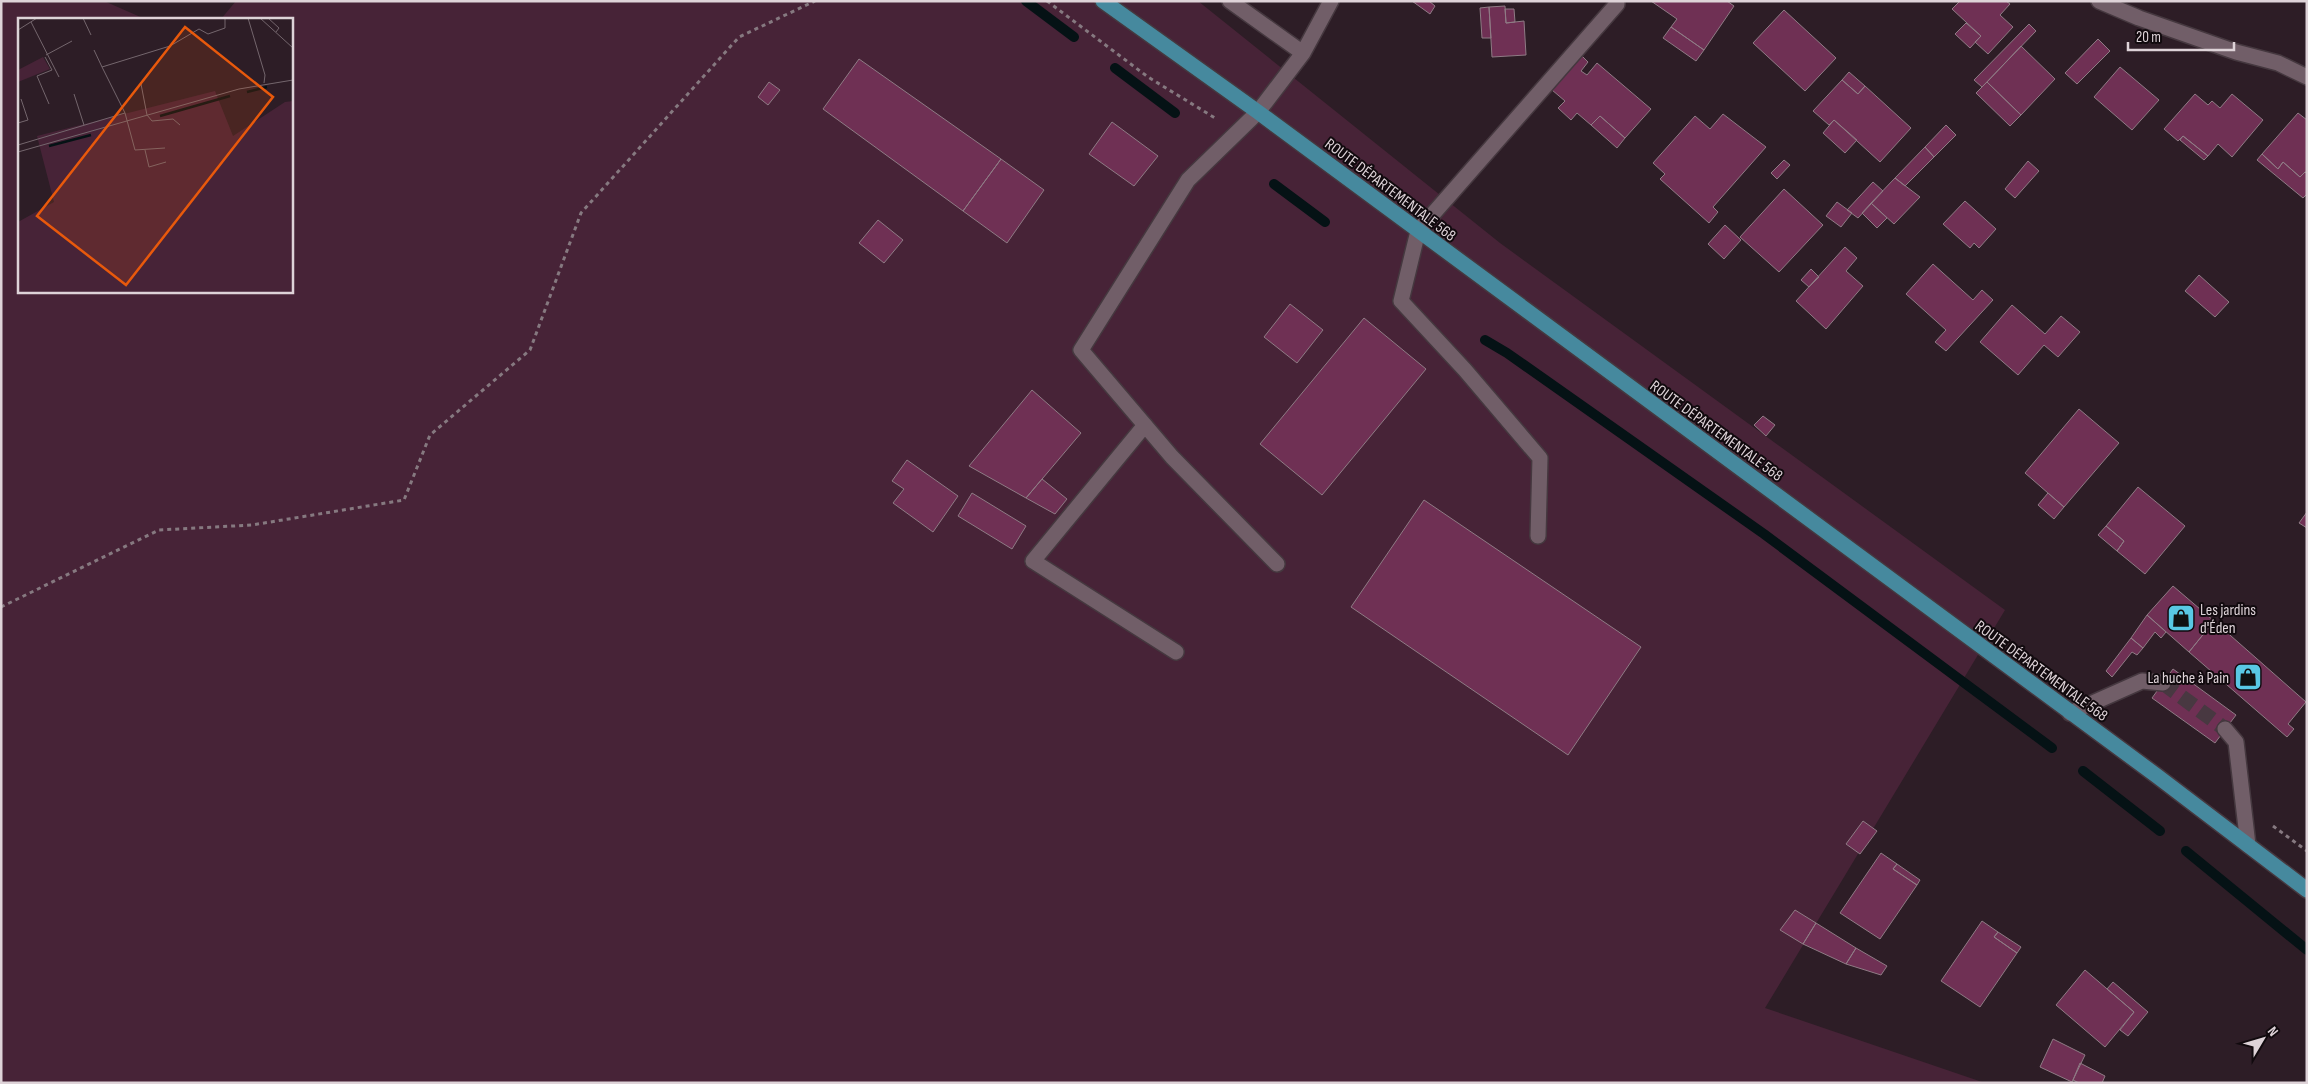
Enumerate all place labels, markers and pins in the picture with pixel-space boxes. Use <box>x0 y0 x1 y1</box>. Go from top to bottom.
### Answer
place label: Les jardins d'Éden <box>2200 601 2256 638</box>
shop icon: Les jardins d'Éden <box>2166 603 2196 633</box>
shop icon: La huche à Pain <box>2233 662 2263 692</box>
place label: La huche à Pain <box>2147 669 2229 688</box>

